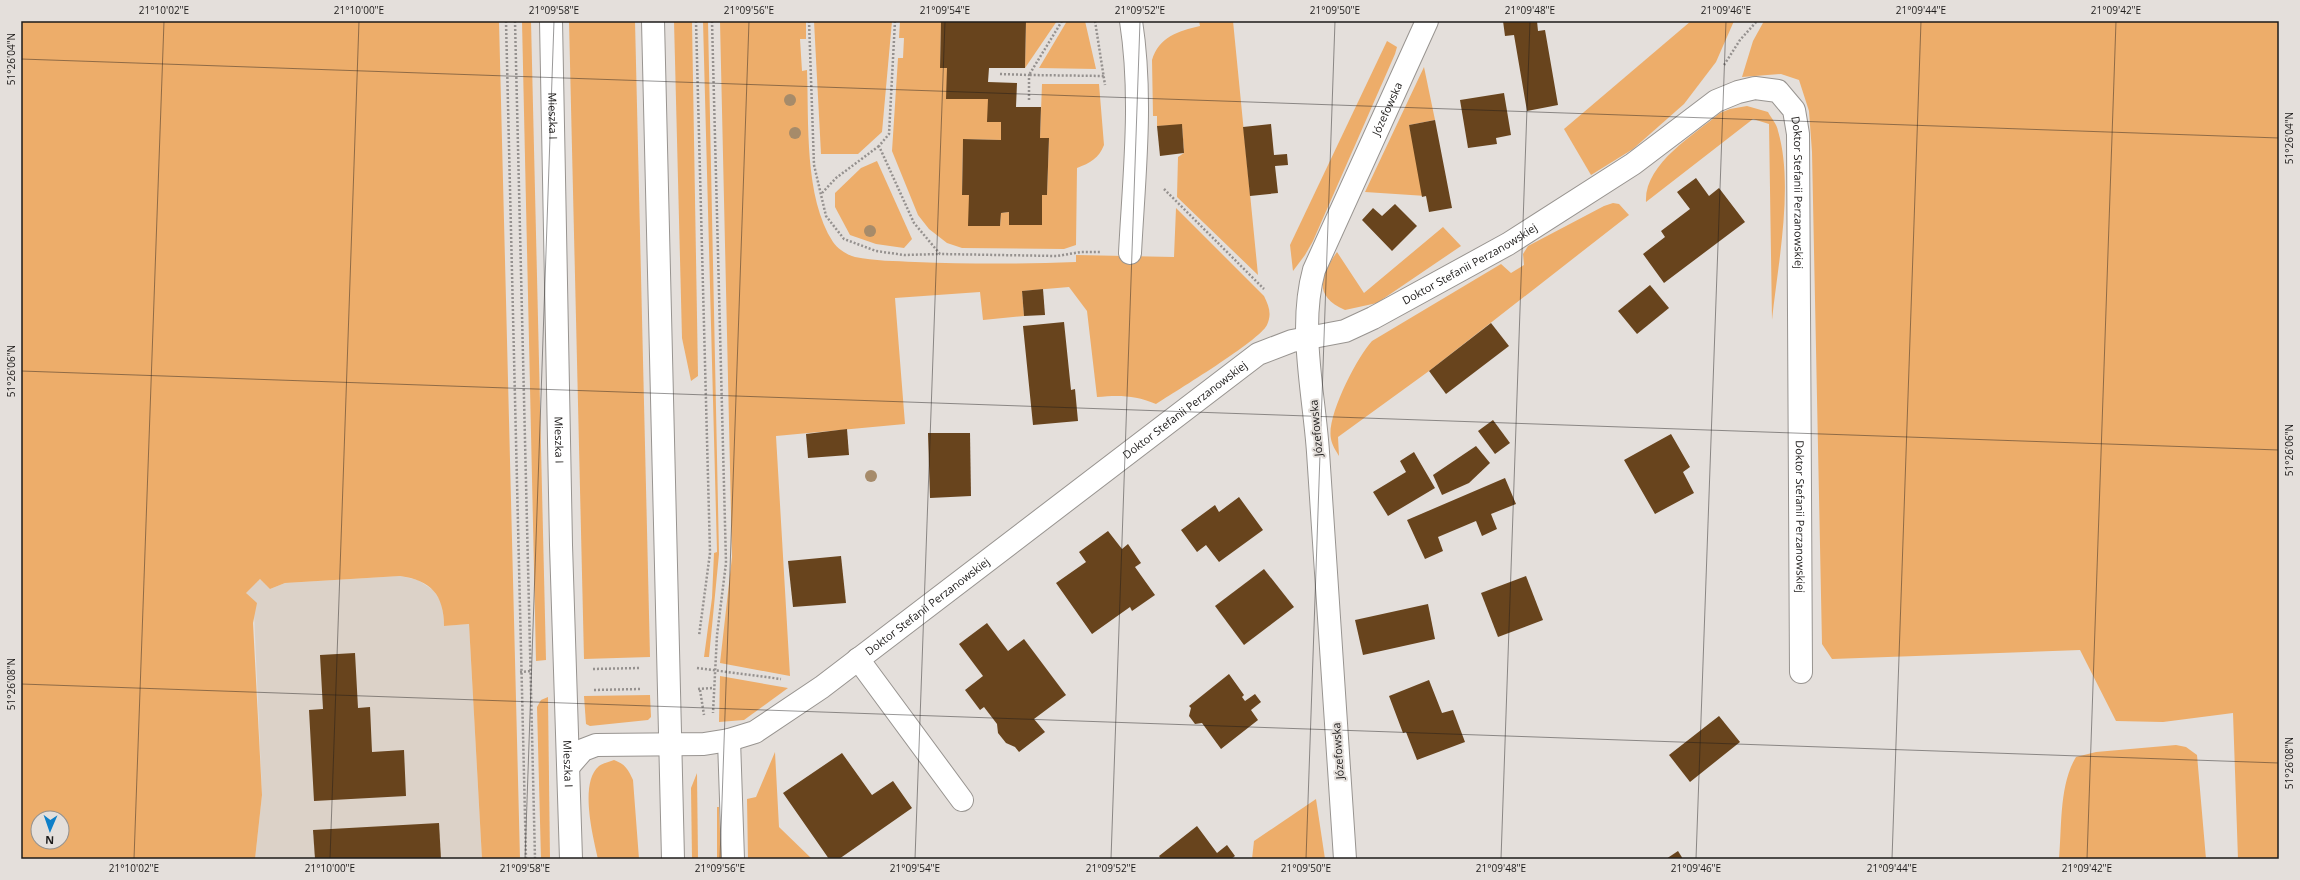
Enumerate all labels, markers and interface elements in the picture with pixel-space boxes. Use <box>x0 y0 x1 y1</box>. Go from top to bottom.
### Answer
text: 21°10'02"E <box>139 3 189 17</box>
text: 21°10'00"E <box>334 3 384 17</box>
text: 21°09'58"E <box>529 3 579 17</box>
text: 21°09'56"E <box>724 3 774 17</box>
text: 21°09'54"E <box>920 3 970 17</box>
text: 21°09'52"E <box>1115 3 1165 17</box>
text: 21°09'50"E <box>1310 3 1360 17</box>
text: 21°09'48"E <box>1505 3 1555 17</box>
text: 21°09'46"E <box>1701 3 1751 17</box>
text: 21°09'44"E <box>1896 3 1946 17</box>
text: 21°09'42"E <box>2091 3 2141 17</box>
text: 51°26'04"N <box>4 33 18 85</box>
street label: Józefowska <box>1368 80 1405 139</box>
street label: Mieszka I <box>545 92 561 140</box>
text: 51°26'04"N <box>2282 112 2296 164</box>
street label: Doktor Stefanii Perzanowskiej <box>1788 115 1807 269</box>
street label: Doktor Stefanii Perzanowskiej <box>1399 219 1540 308</box>
text: 51°26'06"N <box>4 345 18 397</box>
street label: Doktor Stefanii Perzanowskiej <box>1119 357 1250 462</box>
street label: Józefowska <box>1306 399 1326 458</box>
street label: Mieszka I <box>552 416 567 464</box>
text: 51°26'06"N <box>2282 424 2296 476</box>
street label: Doktor Stefanii Perzanowskiej <box>1793 440 1809 593</box>
street label: Doktor Stefanii Perzanowskiej <box>862 554 992 658</box>
text: 51°26'08"N <box>4 658 18 710</box>
street label: Józefowska <box>1328 722 1347 781</box>
text: 51°26'08"N <box>2282 737 2296 789</box>
street label: Mieszka I <box>560 740 577 788</box>
north arrow <box>30 810 70 850</box>
text: N <box>45 833 54 848</box>
text: 21°10'02"E <box>109 861 159 875</box>
text: 21°10'00"E <box>305 861 355 875</box>
text: 21°09'58"E <box>500 861 550 875</box>
text: 21°09'56"E <box>695 861 745 875</box>
text: 21°09'54"E <box>890 861 940 875</box>
text: 21°09'52"E <box>1086 861 1136 875</box>
text: 21°09'50"E <box>1281 861 1331 875</box>
text: 21°09'48"E <box>1476 861 1526 875</box>
text: 21°09'46"E <box>1671 861 1721 875</box>
text: 21°09'44"E <box>1867 861 1917 875</box>
text: 21°09'42"E <box>2062 861 2112 875</box>

